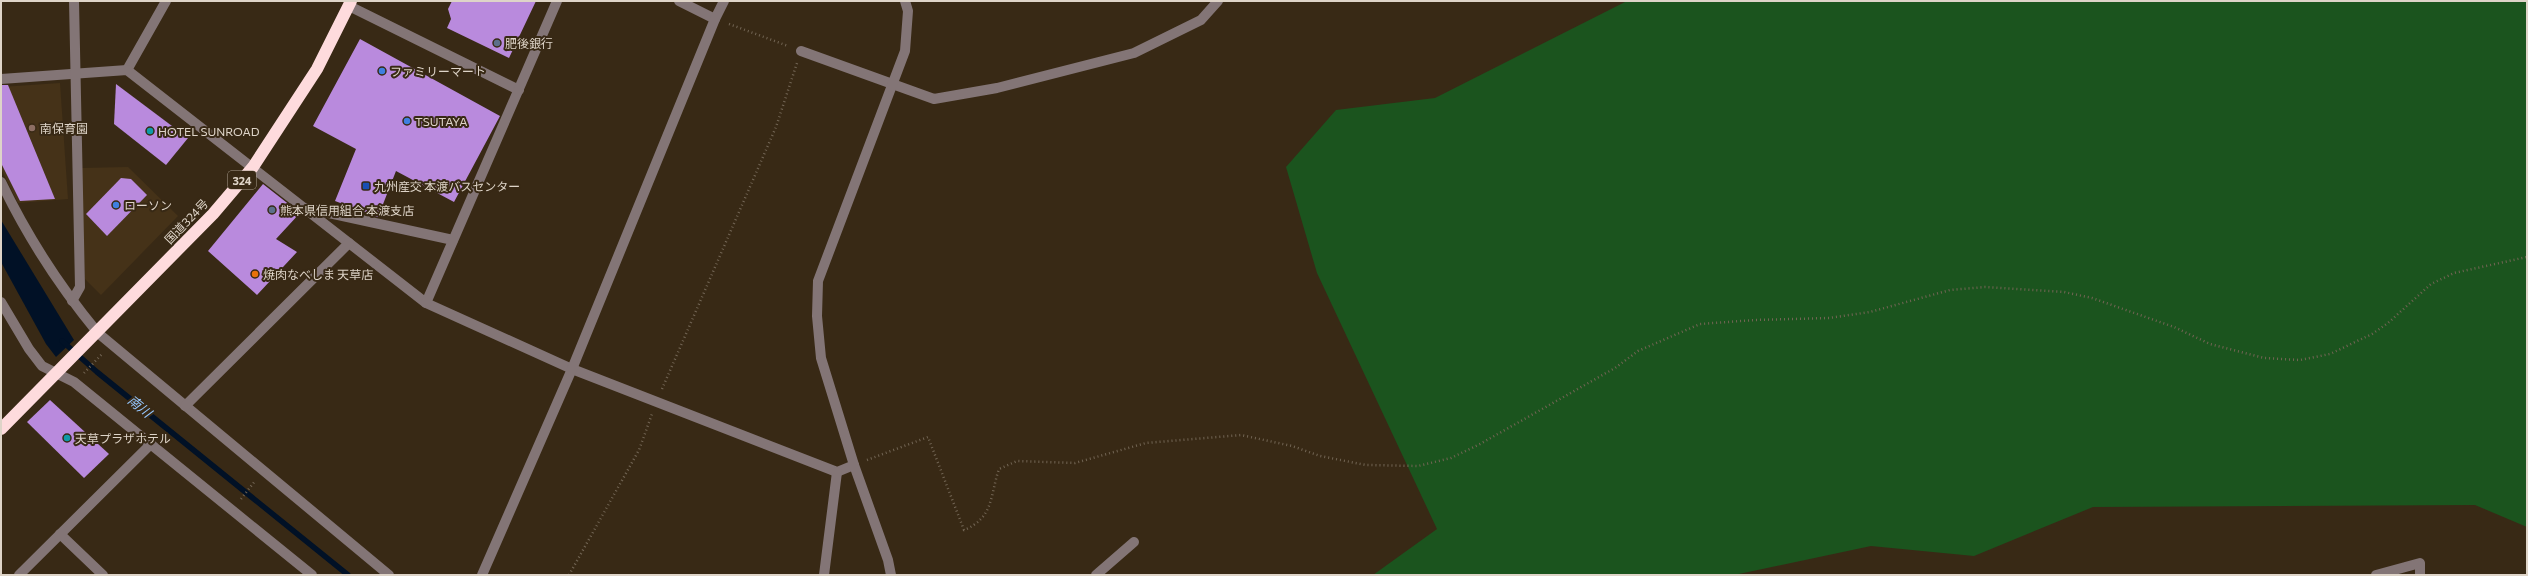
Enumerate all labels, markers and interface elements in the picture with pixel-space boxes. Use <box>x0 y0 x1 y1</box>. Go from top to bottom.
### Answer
place label: 肥後銀行 <box>505 36 553 50</box>
marker: 肥後銀行 <box>492 38 502 48</box>
place label: ファミリーマート <box>390 64 486 78</box>
marker: ファミリーマート <box>377 66 387 76</box>
place label: TSUTAYA <box>415 114 467 128</box>
marker: TSUTAYA <box>402 116 412 126</box>
place label: 南保育園 <box>40 121 88 135</box>
marker: 南保育園 <box>27 123 37 133</box>
place label: HOTEL SUNROAD <box>158 124 260 138</box>
marker: HOTEL SUNROAD <box>145 126 155 136</box>
road number: 324 <box>228 171 256 189</box>
place label: 九州産交 本渡バスセンター <box>374 179 520 193</box>
marker: 九州産交 本渡バスセンター <box>361 181 371 191</box>
street label: 国道324号 <box>161 196 211 246</box>
place label: ローソン <box>124 198 172 212</box>
marker: ローソン <box>111 200 121 210</box>
place label: 熊本県信用組合 本渡支店 <box>280 203 414 217</box>
marker: 熊本県信用組合 本渡支店 <box>267 205 277 215</box>
place label: 焼肉なべしま 天草店 <box>263 267 373 281</box>
marker: 焼肉なべしま 天草店 <box>250 269 260 279</box>
water label: 南川 <box>125 392 157 422</box>
place label: 天草プラザホテル <box>75 431 171 445</box>
marker: 天草プラザホテル <box>62 433 72 443</box>

